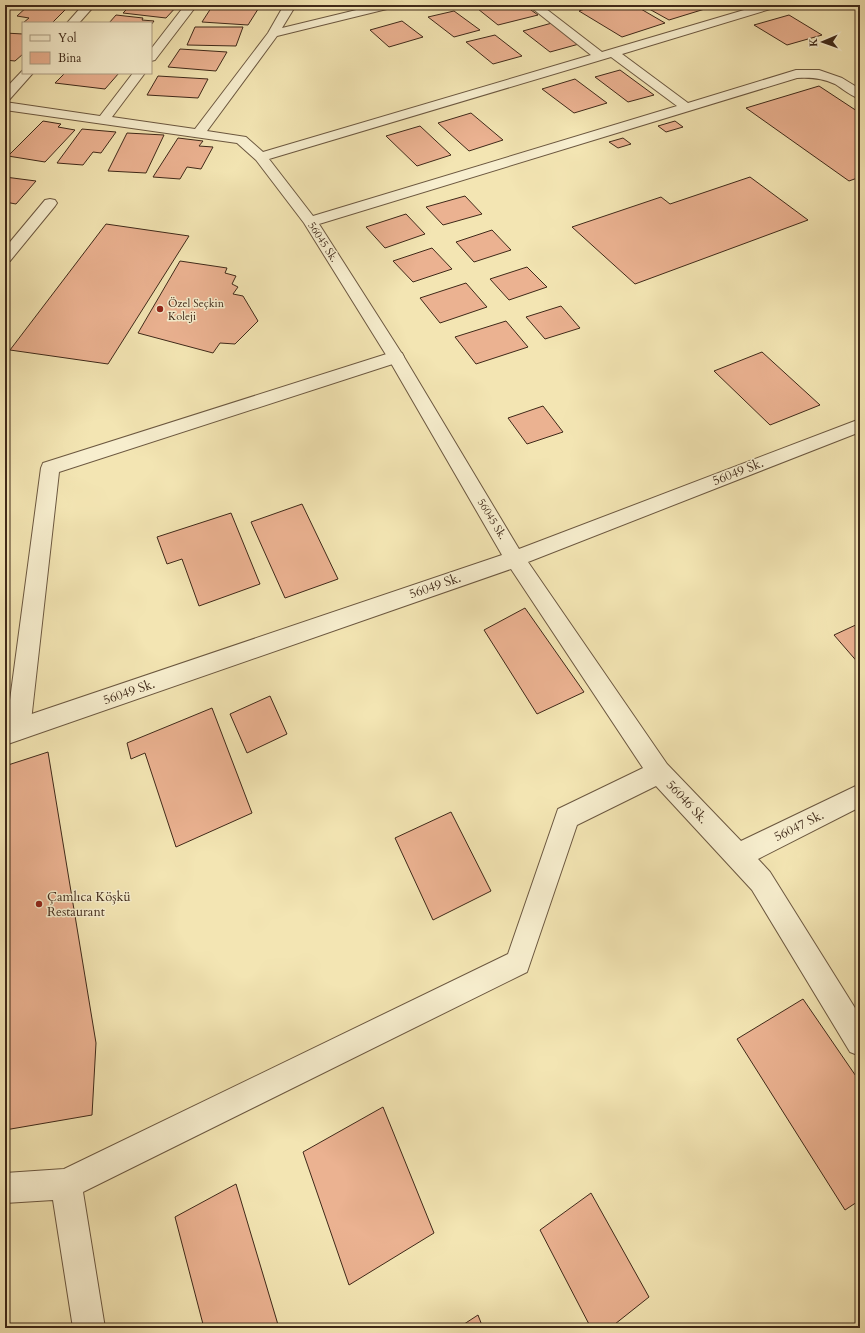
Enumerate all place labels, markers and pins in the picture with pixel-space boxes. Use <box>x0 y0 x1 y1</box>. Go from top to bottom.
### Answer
place label: Özel Seçkin Koleji <box>168 296 225 324</box>
marker: Özel Seçkin Koleji <box>155 304 165 314</box>
place label: Çamlıca Köşkü Restaurant <box>47 888 131 921</box>
marker: Çamlıca Köşkü Restaurant <box>34 899 44 909</box>

